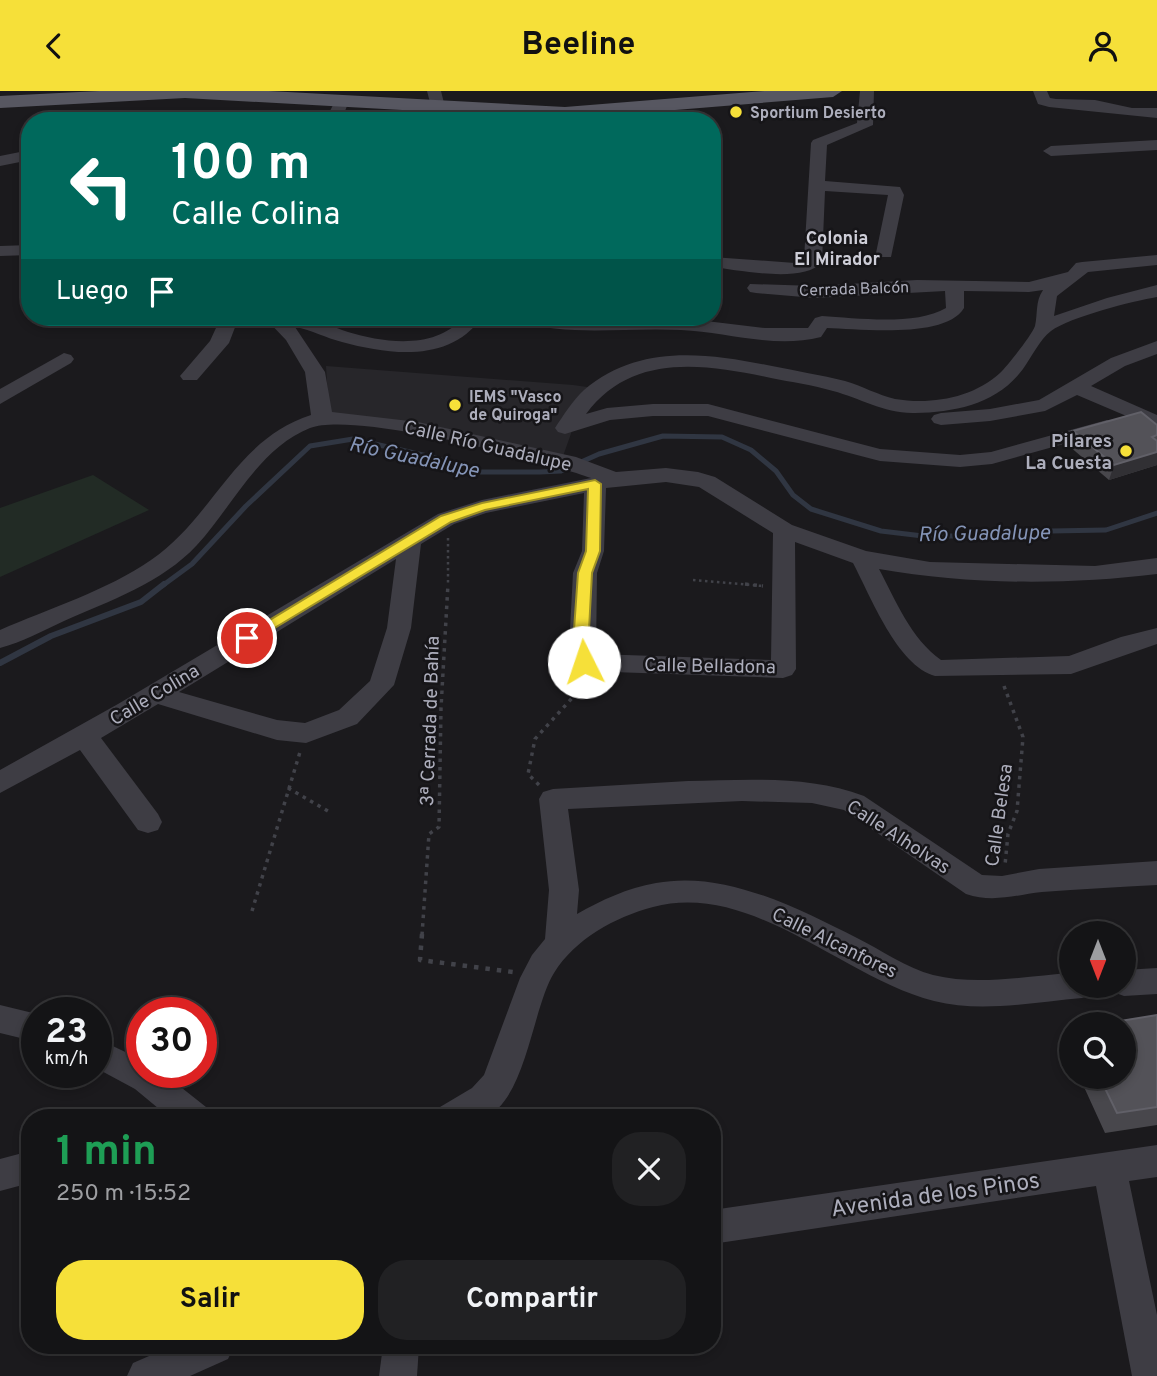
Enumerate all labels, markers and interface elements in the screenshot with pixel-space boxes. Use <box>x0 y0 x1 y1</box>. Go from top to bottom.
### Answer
text: Beeline <box>522 26 635 66</box>
icon: back <box>35 27 73 65</box>
icon: person <box>1084 27 1122 65</box>
marker: Sportium Desierto <box>728 104 744 120</box>
place label: Sportium Desierto <box>750 104 886 124</box>
text: 100 m <box>171 135 310 197</box>
icon: left <box>56 140 147 231</box>
text: Calle Colina <box>171 196 340 236</box>
district label: Colonia El Mirador <box>794 228 880 272</box>
icon: arrive <box>143 273 181 311</box>
text: Luego <box>56 276 129 309</box>
street label: Cerrada Balcón <box>799 278 910 302</box>
place label: IEMS "Vasco de Quiroga" <box>469 388 562 426</box>
marker: IEMS "Vasco de Quiroga" <box>447 397 463 413</box>
street label: Calle Río Guadalupe <box>402 415 574 475</box>
place label: Pilares La Cuesta <box>1025 430 1112 476</box>
water label: Río Guadalupe <box>347 431 481 483</box>
marker: Pilares La Cuesta <box>1118 443 1134 459</box>
water label: Río Guadalupe <box>918 520 1052 549</box>
pin <box>217 608 277 668</box>
icon: arrive <box>228 619 266 657</box>
position arrow <box>547 625 621 699</box>
street label: 3ª Cerrada de Bahía <box>416 635 446 807</box>
street label: Calle Belladona <box>644 654 776 680</box>
street label: Calle Colina <box>106 660 204 732</box>
street label: Calle Belesa <box>981 762 1019 868</box>
street label: Calle Alholvas <box>842 795 954 880</box>
street label: Calle Alcanfores <box>768 903 901 985</box>
north arrow <box>1059 921 1136 997</box>
map controls <box>1059 921 1136 1089</box>
speed limit sign: 30 <box>126 997 217 1088</box>
text: 23 <box>45 1011 88 1055</box>
button: search <box>1059 1012 1136 1089</box>
text: km/h <box>45 1048 88 1071</box>
text: 1 min <box>56 1127 157 1180</box>
button: close <box>612 1132 686 1206</box>
street label: Avenida de los Pinos <box>829 1167 1042 1225</box>
text: 250 m · 15:52 <box>56 1180 191 1209</box>
button: Salir <box>56 1260 364 1340</box>
button: Compartir <box>378 1260 686 1340</box>

